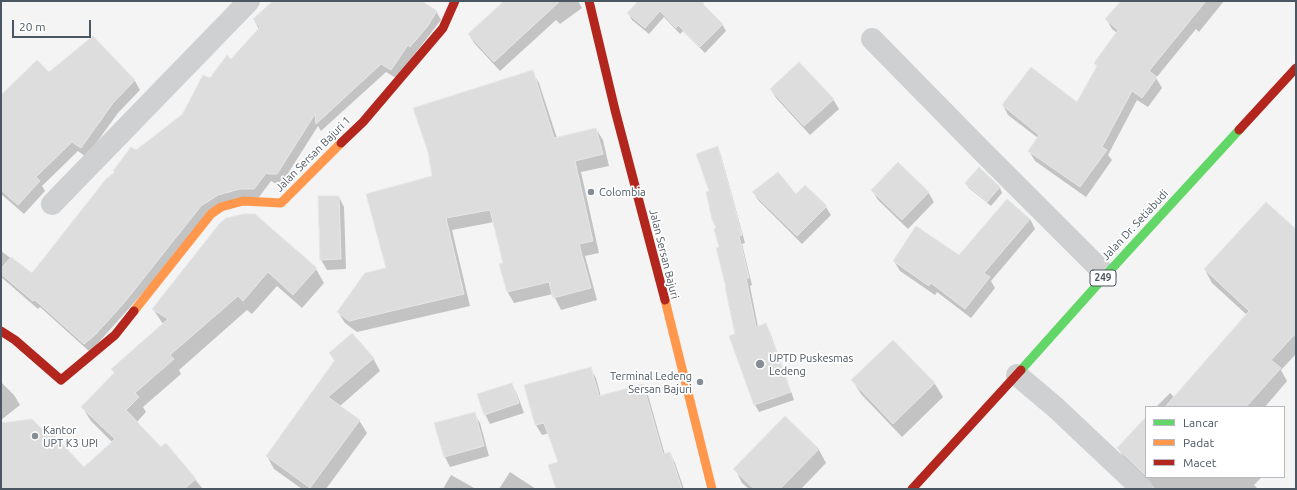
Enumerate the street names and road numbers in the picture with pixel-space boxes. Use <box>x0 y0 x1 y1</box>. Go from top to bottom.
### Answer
street label: Jalan Sersan Bajuri 1 <box>273 114 353 194</box>
street label: Jalan Dr. Setiabudi <box>1099 187 1171 263</box>
street label: Jalan Sersan Bajuri <box>646 208 682 300</box>
road number: 249 <box>1090 270 1116 286</box>

